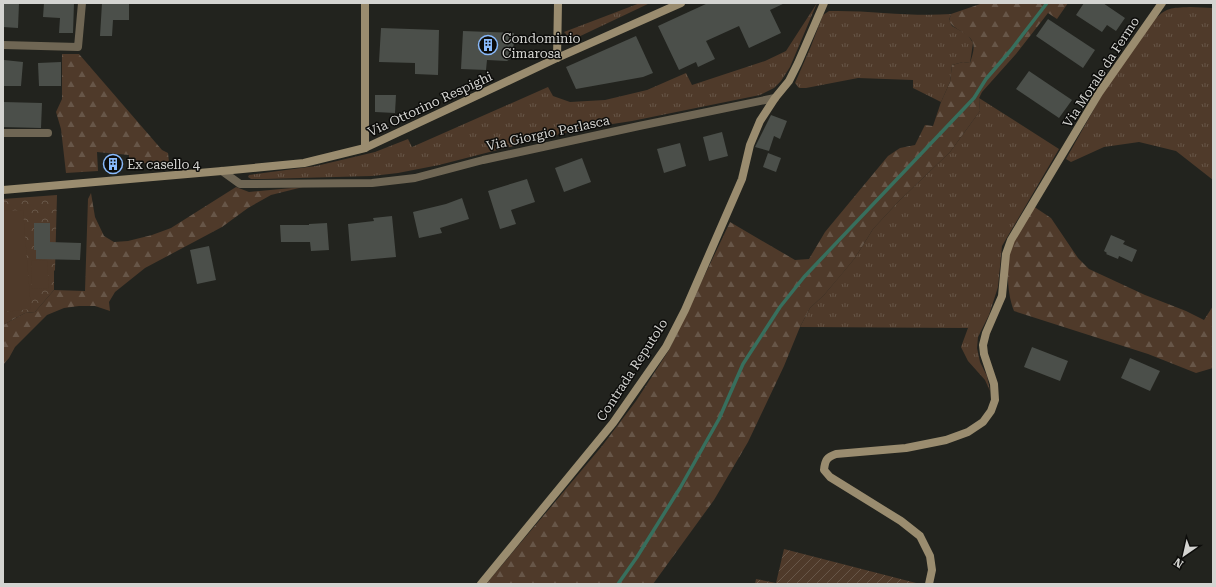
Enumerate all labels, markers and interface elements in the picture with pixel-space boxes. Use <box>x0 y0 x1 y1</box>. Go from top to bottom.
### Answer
street label: Via Morale da Fermo <box>1060 14 1142 130</box>
place label: Condominio Cimarosa <box>502 31 581 61</box>
building icon: Condominio Cimarosa <box>477 34 499 56</box>
street label: Via Ottorino Respighi <box>365 69 495 139</box>
street label: Via Giorgio Perlasca <box>485 113 611 153</box>
building icon: Ex casello 4 <box>102 153 124 175</box>
place label: Ex casello 4 <box>127 157 201 172</box>
street label: Contrada Reputolo <box>593 316 671 424</box>
north arrow <box>1164 535 1204 575</box>
text: N <box>1171 555 1186 571</box>

